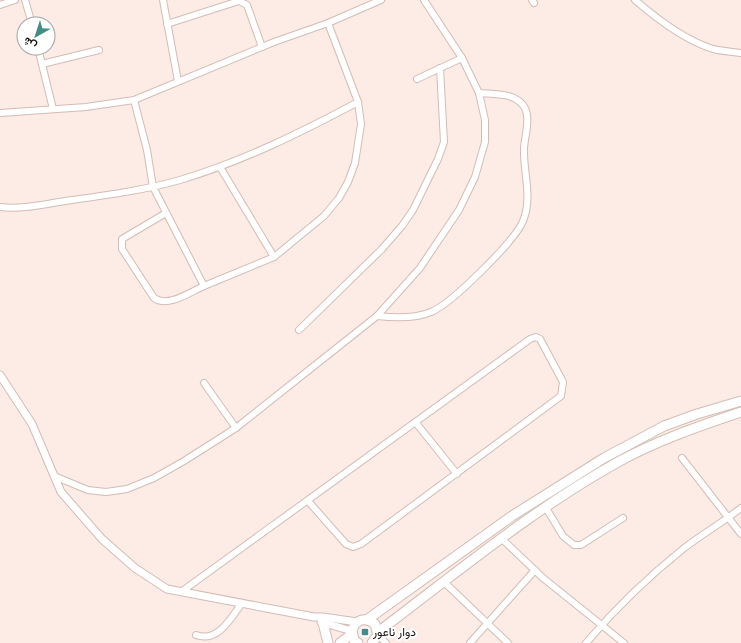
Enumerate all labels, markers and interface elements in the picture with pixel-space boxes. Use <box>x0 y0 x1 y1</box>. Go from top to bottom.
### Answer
north arrow <box>16 16 56 56</box>
text: ش <box>21 34 39 53</box>
place label: دوار ناعور <box>372 625 416 640</box>
marker: دوار ناعور <box>360 627 370 637</box>

